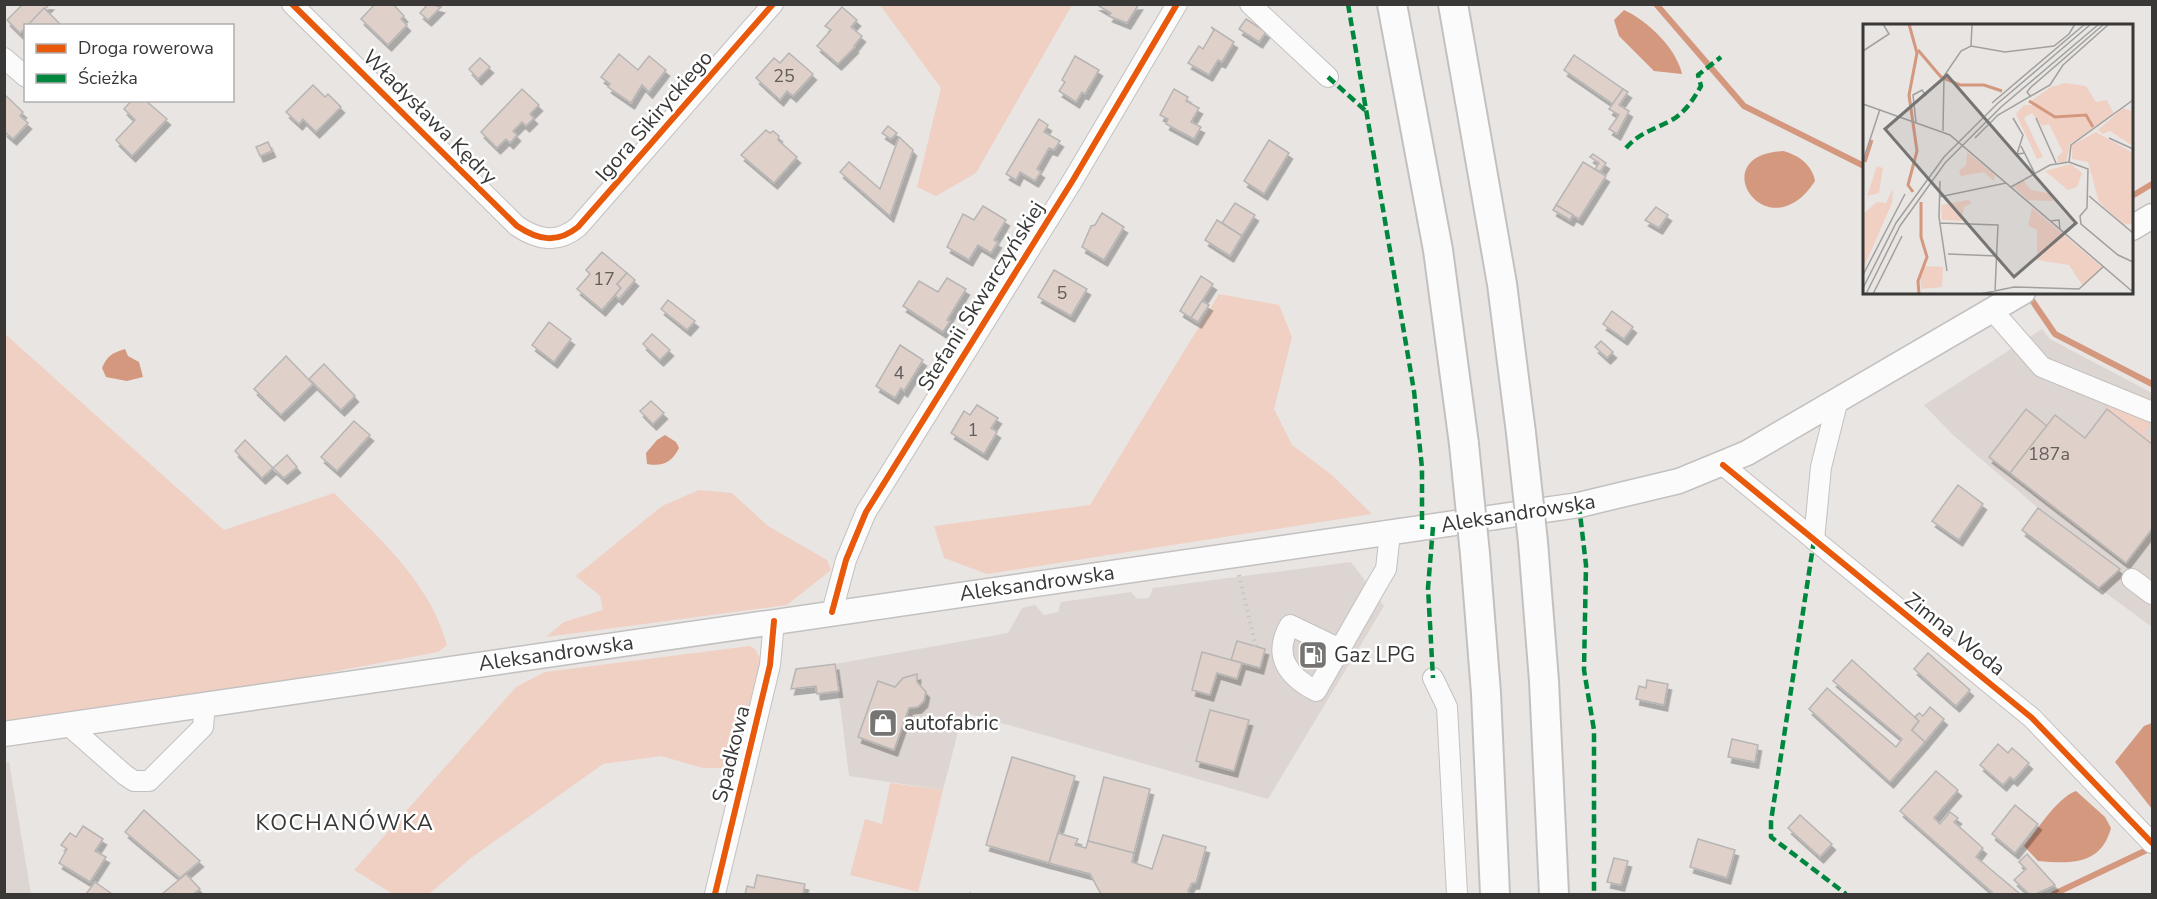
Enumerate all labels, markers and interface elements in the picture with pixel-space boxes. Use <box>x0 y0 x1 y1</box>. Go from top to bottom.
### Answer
legend <box>24 24 234 102</box>
inset map <box>1863 24 2133 294</box>
text: Droga rowerowa <box>78 36 214 60</box>
street label: Władysława Kędry <box>357 44 504 191</box>
street label: Igora Sikiryckiego <box>589 44 719 188</box>
house number: 25 <box>773 64 795 88</box>
text: Ścieżka <box>78 66 138 90</box>
street label: Stefanii Skwarczyńskiej <box>911 196 1051 396</box>
house number: 17 <box>593 267 615 291</box>
house number: 5 <box>1057 281 1067 305</box>
house number: 4 <box>894 361 905 385</box>
house number: 1 <box>968 418 978 442</box>
house number: 187a <box>2028 442 2070 466</box>
street label: Aleksandrowska <box>1439 487 1597 539</box>
street label: Aleksandrowska <box>958 558 1116 608</box>
street label: Zimna Woda <box>1899 586 2011 682</box>
street label: Aleksandrowska <box>477 628 635 678</box>
fuel station icon: Gaz LPG <box>1297 639 1329 671</box>
place label: Gaz LPG <box>1334 641 1415 669</box>
street label: Spadkowa <box>705 703 757 805</box>
shop icon: autofabric <box>867 707 899 739</box>
place label: autofabric <box>904 709 998 737</box>
district label: KOCHANÓWKA <box>256 808 434 838</box>

